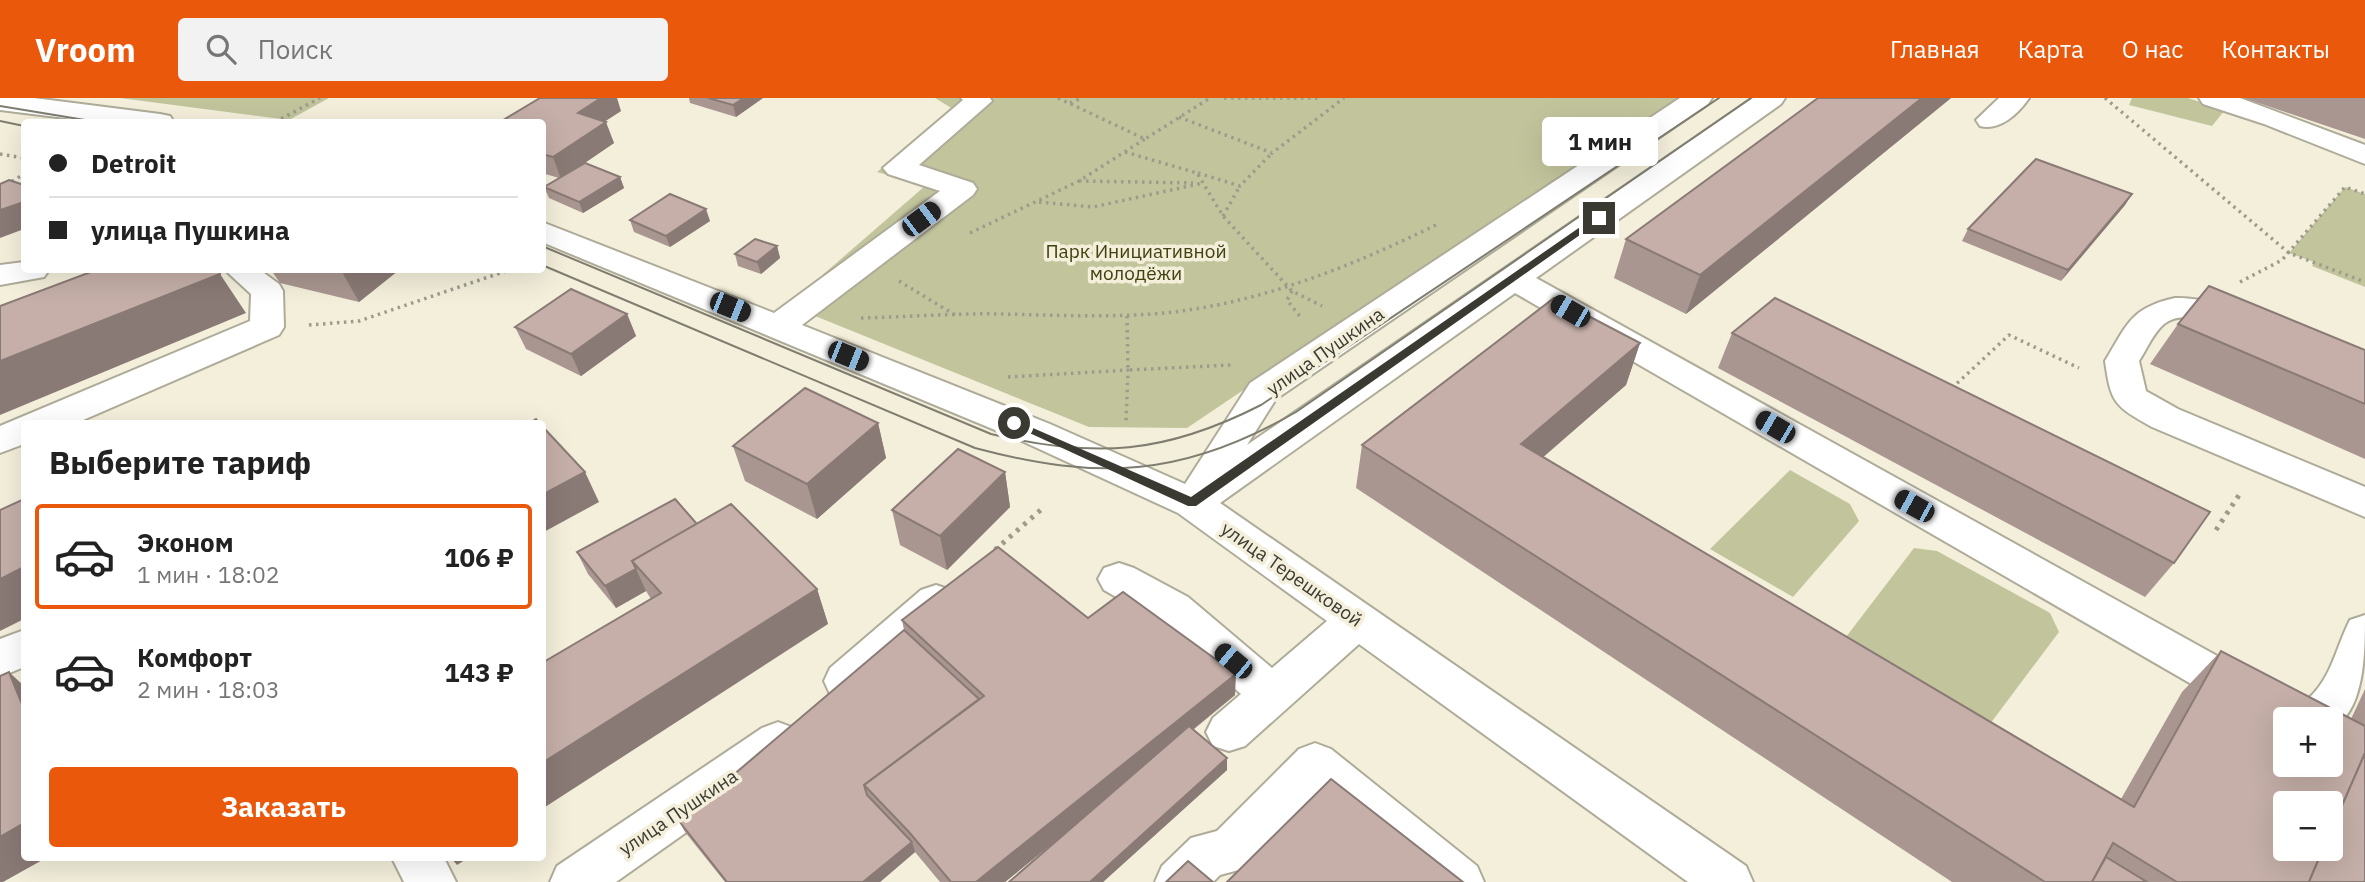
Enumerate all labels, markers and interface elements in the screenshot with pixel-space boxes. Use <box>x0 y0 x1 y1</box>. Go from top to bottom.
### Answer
search box <box>178 18 668 81</box>
text: Vroom <box>35 28 136 71</box>
icon: search <box>202 30 240 68</box>
text: Поиск <box>258 32 333 66</box>
text: Главная <box>1890 33 1980 65</box>
text: Карта <box>2018 33 2084 65</box>
text: О нас <box>2122 33 2183 65</box>
text: Контакты <box>2221 33 2330 65</box>
callout: 1 мин <box>1541 116 1657 166</box>
text: 1 мин <box>1568 126 1632 156</box>
text: Detroit <box>91 146 176 180</box>
car <box>898 198 945 240</box>
route end <box>1583 202 1615 234</box>
text: улица Пушкина <box>91 213 290 247</box>
park label: Парк Инициативной молодёжи <box>1045 239 1227 285</box>
car <box>707 289 754 325</box>
car <box>1547 291 1594 331</box>
street label: улица Пушкина <box>1262 302 1388 400</box>
car <box>825 338 872 374</box>
route start <box>998 407 1030 439</box>
car <box>1752 407 1799 447</box>
text: Выберите тариф <box>49 441 311 483</box>
car <box>1891 487 1938 525</box>
street label: улица Терешковой <box>1217 516 1367 632</box>
icon: car <box>53 525 116 588</box>
text: Эконом <box>137 525 234 559</box>
text: 106 ₽ <box>444 540 514 574</box>
text: 1 мин · 18:02 <box>137 559 280 589</box>
car <box>1211 639 1256 683</box>
icon: car <box>53 640 116 703</box>
text: Комфорт <box>137 640 252 674</box>
text: 143 ₽ <box>444 655 514 689</box>
text: 2 мин · 18:03 <box>137 674 280 704</box>
map controls <box>2273 707 2343 861</box>
button: + <box>2273 707 2343 777</box>
street label: улица Пушкина <box>614 764 742 860</box>
button: Заказать <box>49 767 518 847</box>
button: − <box>2273 791 2343 861</box>

